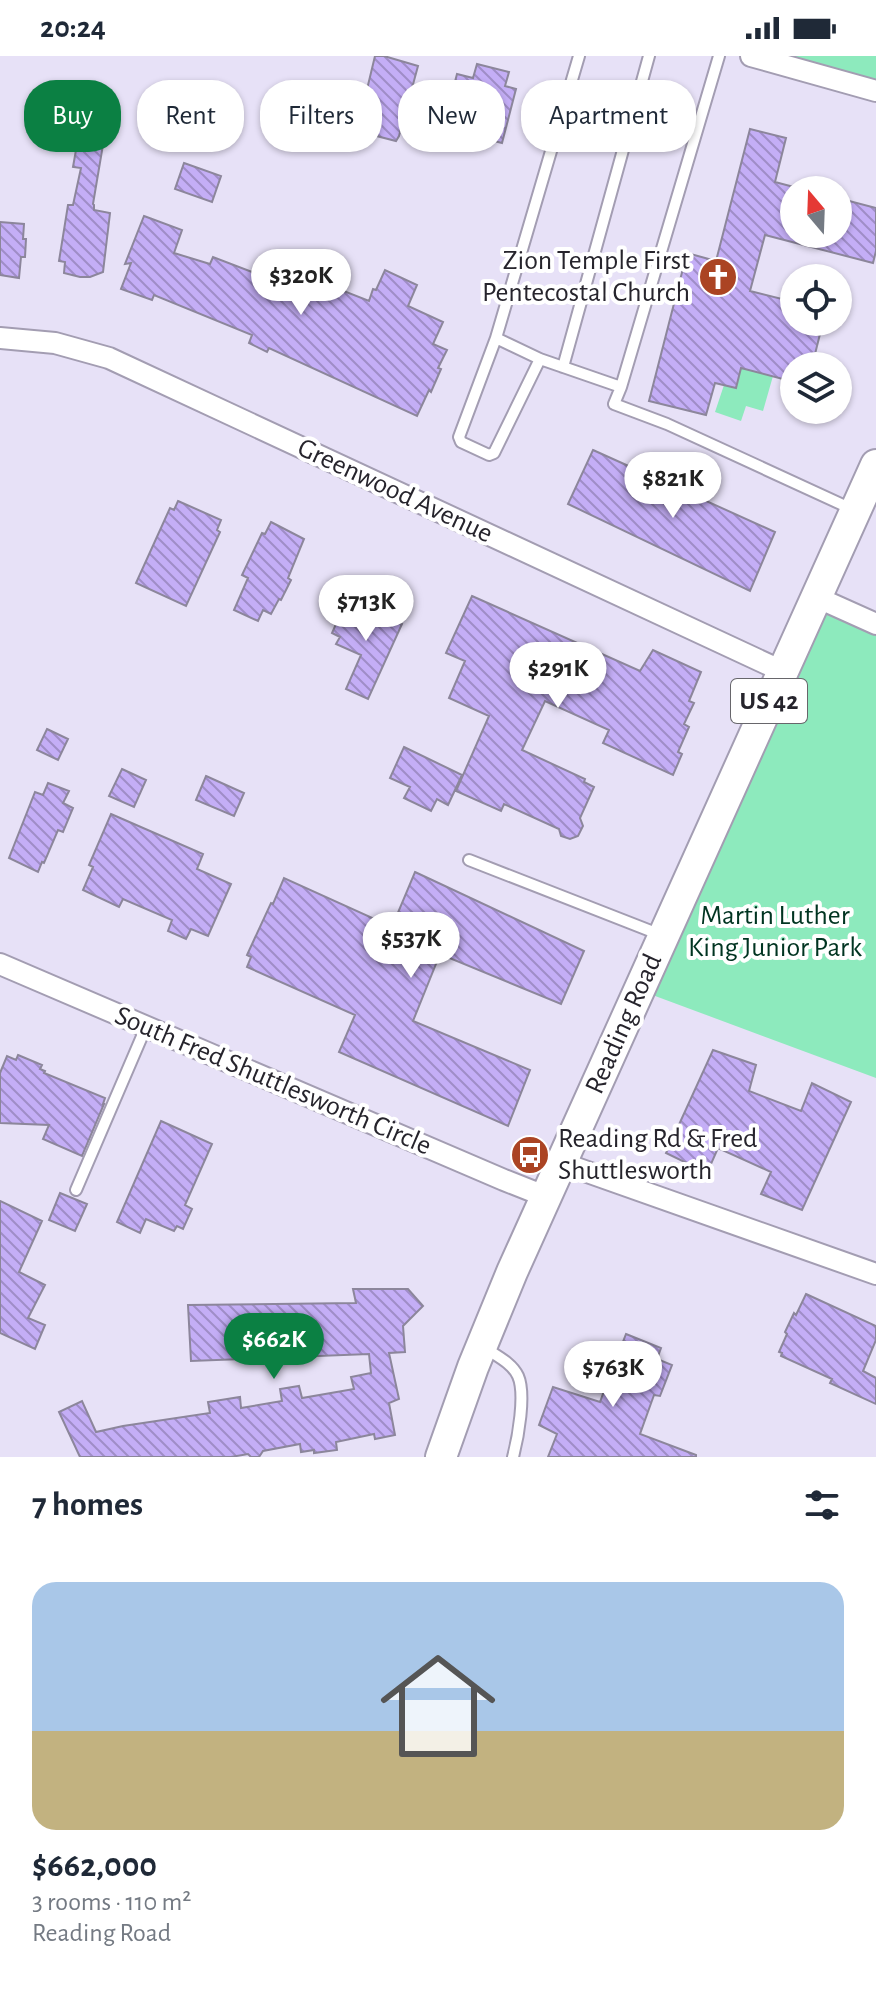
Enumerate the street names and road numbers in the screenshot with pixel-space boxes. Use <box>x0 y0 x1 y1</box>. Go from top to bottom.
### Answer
street label: Greenwood Avenue <box>293 434 497 548</box>
road number: US 42 <box>731 679 807 723</box>
street label: Reading Road <box>581 950 667 1098</box>
street label: South Fred Shuttlesworth Circle <box>111 1002 435 1160</box>

